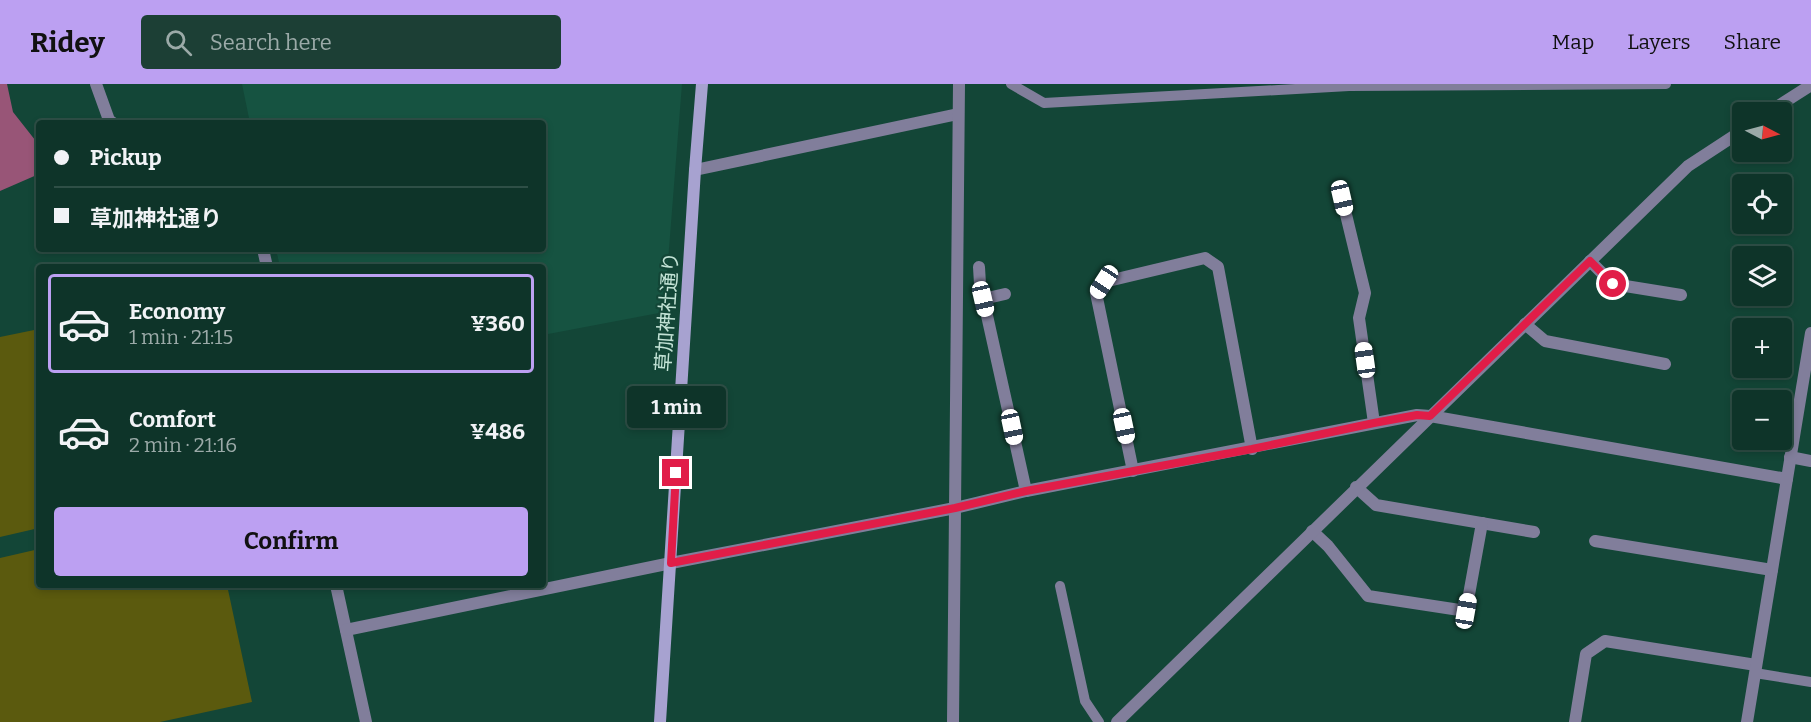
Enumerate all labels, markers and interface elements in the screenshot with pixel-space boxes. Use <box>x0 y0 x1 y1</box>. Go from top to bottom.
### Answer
search box <box>141 15 561 69</box>
text: Ridey <box>30 26 105 59</box>
icon: search <box>162 26 195 59</box>
text: Search here <box>210 29 332 56</box>
text: Map <box>1552 29 1594 55</box>
text: Layers <box>1627 29 1691 55</box>
text: Share <box>1724 29 1781 55</box>
north arrow <box>1732 102 1792 162</box>
map controls <box>1732 102 1792 450</box>
text: Pickup <box>90 144 162 171</box>
button: locate <box>1732 174 1792 234</box>
car <box>1329 178 1355 218</box>
text: 草加神社通り <box>90 205 222 232</box>
button: layers <box>1732 246 1792 306</box>
street label: 草加神社通り <box>651 251 683 373</box>
car <box>1087 262 1121 302</box>
route start <box>1599 270 1626 297</box>
car <box>970 279 996 319</box>
icon: car <box>57 297 111 351</box>
text: Economy <box>129 298 225 325</box>
text: ¥360 <box>471 310 525 337</box>
button: + <box>1732 318 1792 378</box>
text: 1 min · 21:15 <box>129 325 233 349</box>
car <box>1354 341 1376 379</box>
callout: 1 min <box>626 386 726 428</box>
button: − <box>1732 390 1792 450</box>
text: 1 min <box>651 395 702 419</box>
icon: car <box>57 405 111 459</box>
text: Comfort <box>129 406 216 433</box>
car <box>1111 407 1137 445</box>
car <box>999 408 1025 446</box>
text: ¥486 <box>470 418 525 445</box>
text: 2 min · 21:16 <box>129 433 237 457</box>
route end <box>662 459 689 486</box>
button: Confirm <box>54 507 528 576</box>
car <box>1454 592 1478 630</box>

